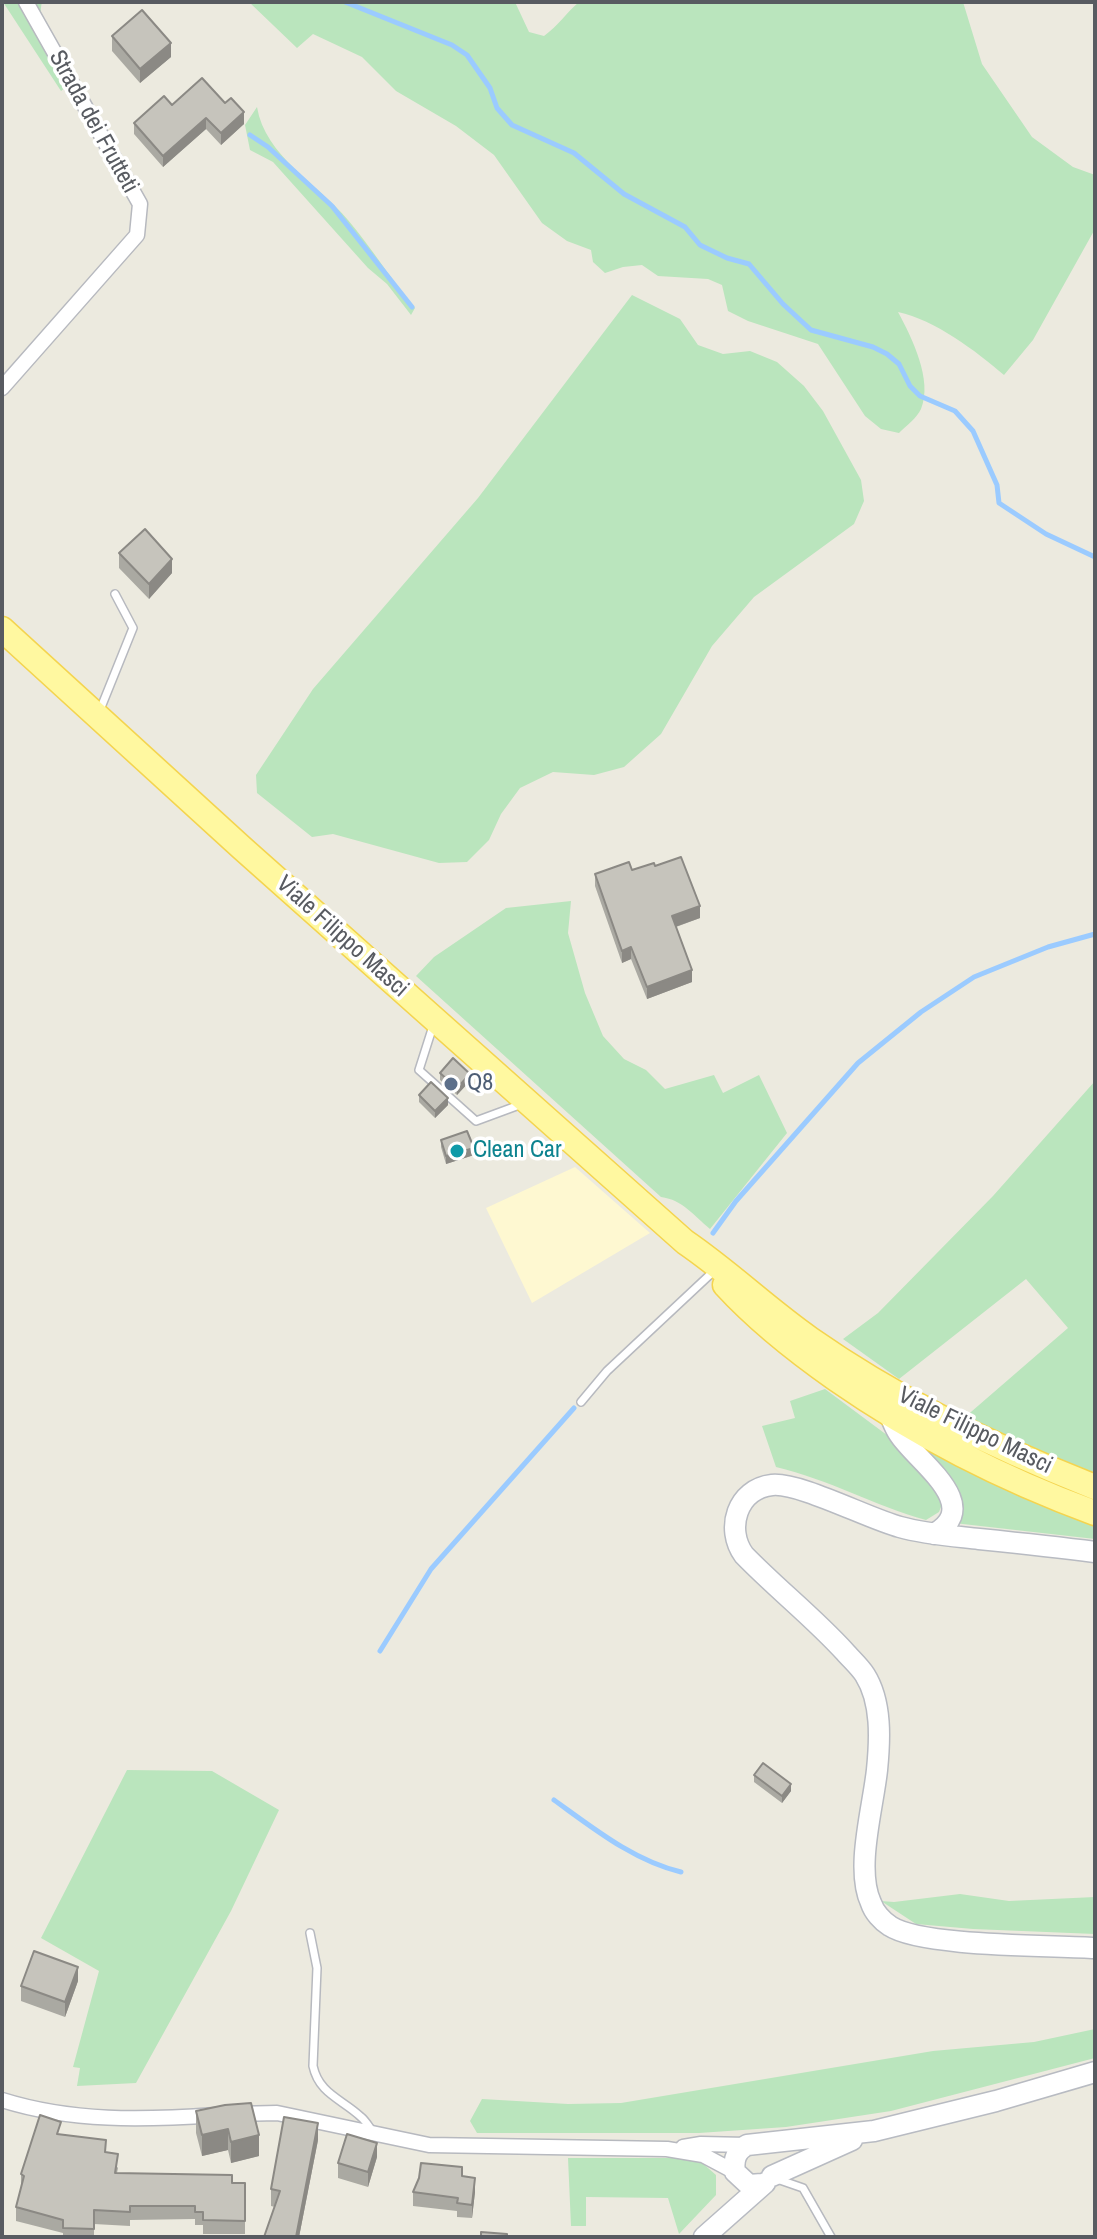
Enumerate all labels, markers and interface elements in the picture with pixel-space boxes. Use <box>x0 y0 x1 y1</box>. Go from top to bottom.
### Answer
street label: Strada dei Frutteti <box>42 46 144 198</box>
street label: Viale Filippo Masci <box>270 870 414 1004</box>
place label: Q8 <box>467 1070 493 1098</box>
marker: Q8 <box>442 1075 460 1093</box>
place label: Clean Car <box>473 1137 562 1165</box>
marker: Clean Car <box>448 1142 466 1160</box>
street label: Viale Filippo Masci <box>893 1381 1057 1481</box>

